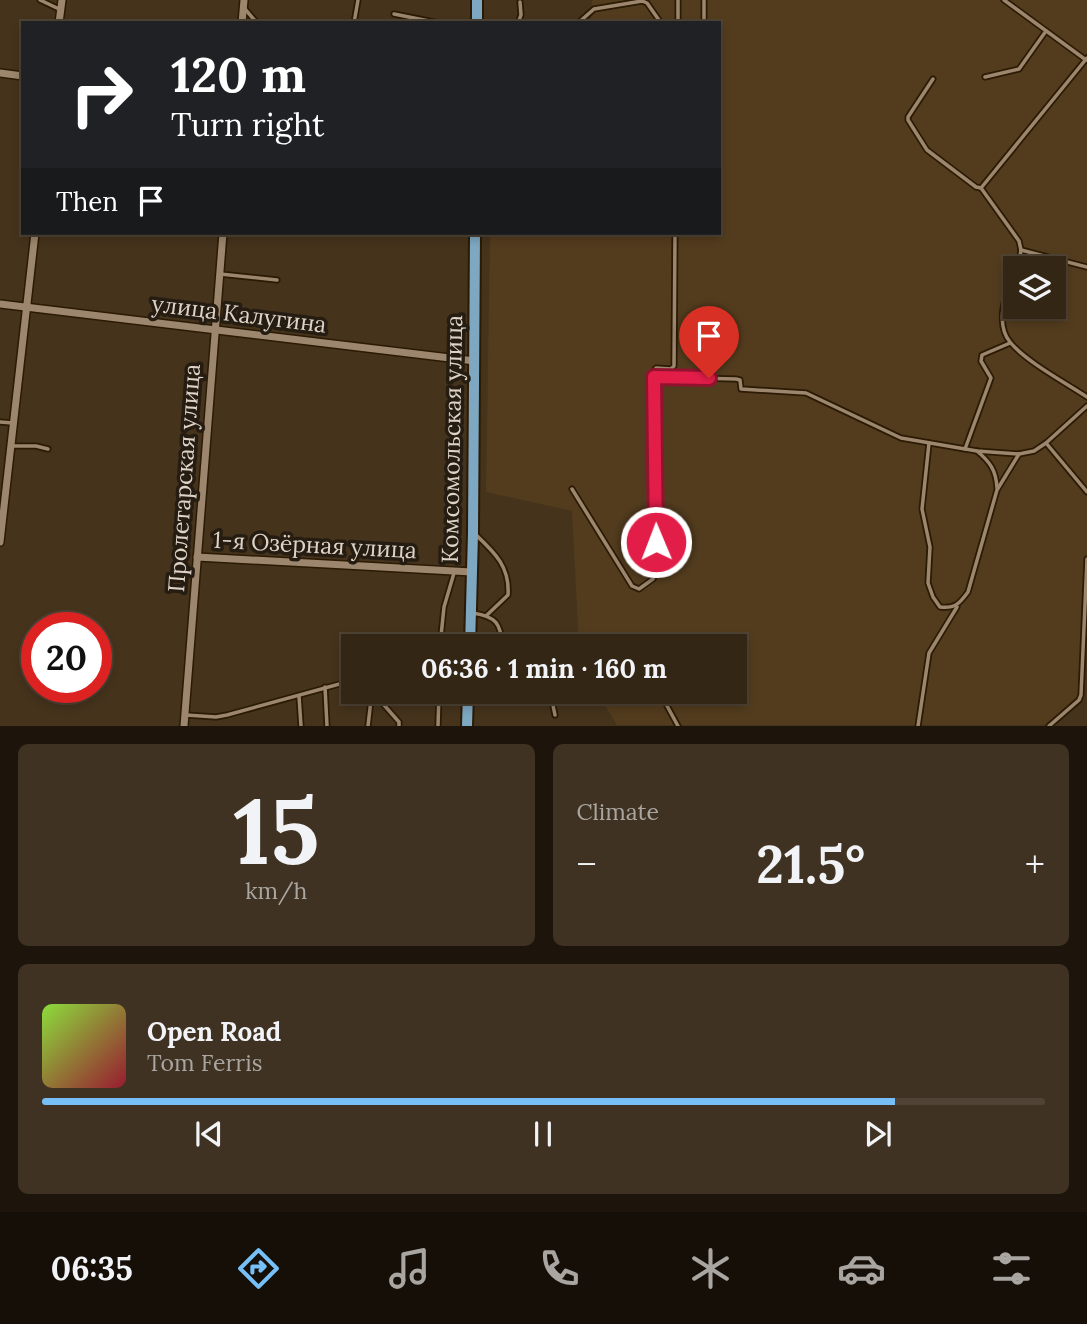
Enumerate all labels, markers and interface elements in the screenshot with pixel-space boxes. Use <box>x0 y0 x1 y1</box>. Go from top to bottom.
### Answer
text: 120 m <box>171 43 306 105</box>
icon: right <box>56 49 147 140</box>
text: Turn right <box>171 104 324 145</box>
icon: arrive <box>132 182 170 220</box>
text: Then <box>56 185 118 218</box>
map controls <box>1003 256 1066 319</box>
button: layers <box>1003 256 1066 319</box>
street label: улица Калугина <box>150 288 328 339</box>
pin <box>679 306 739 378</box>
street label: Комсомольская улица <box>435 315 468 563</box>
icon: arrive <box>690 317 728 355</box>
street label: Пролетарская улица <box>161 363 206 593</box>
position arrow <box>619 505 693 579</box>
street label: 1-я Озёрная улица <box>213 525 418 564</box>
speed limit sign: 20 <box>21 612 112 703</box>
text: 06:36 · 1 min · 160 m <box>421 652 667 685</box>
text: 15 <box>233 772 319 889</box>
text: Climate <box>577 797 659 826</box>
text: 21.5° <box>756 831 865 897</box>
text: − <box>577 840 597 888</box>
text: + <box>1025 840 1045 888</box>
text: km/h <box>245 876 307 905</box>
text: Open Road <box>147 1015 281 1048</box>
text: Tom Ferris <box>147 1048 262 1077</box>
icon: previous <box>190 1115 228 1153</box>
icon: pause <box>524 1115 562 1153</box>
icon: next <box>859 1115 897 1153</box>
icon: directions <box>234 1244 283 1293</box>
icon: music <box>385 1244 434 1293</box>
icon: phone <box>535 1244 584 1293</box>
icon: climate <box>686 1244 735 1293</box>
icon: car <box>837 1244 886 1293</box>
icon: filters <box>987 1244 1036 1293</box>
text: 06:35 <box>51 1248 133 1289</box>

